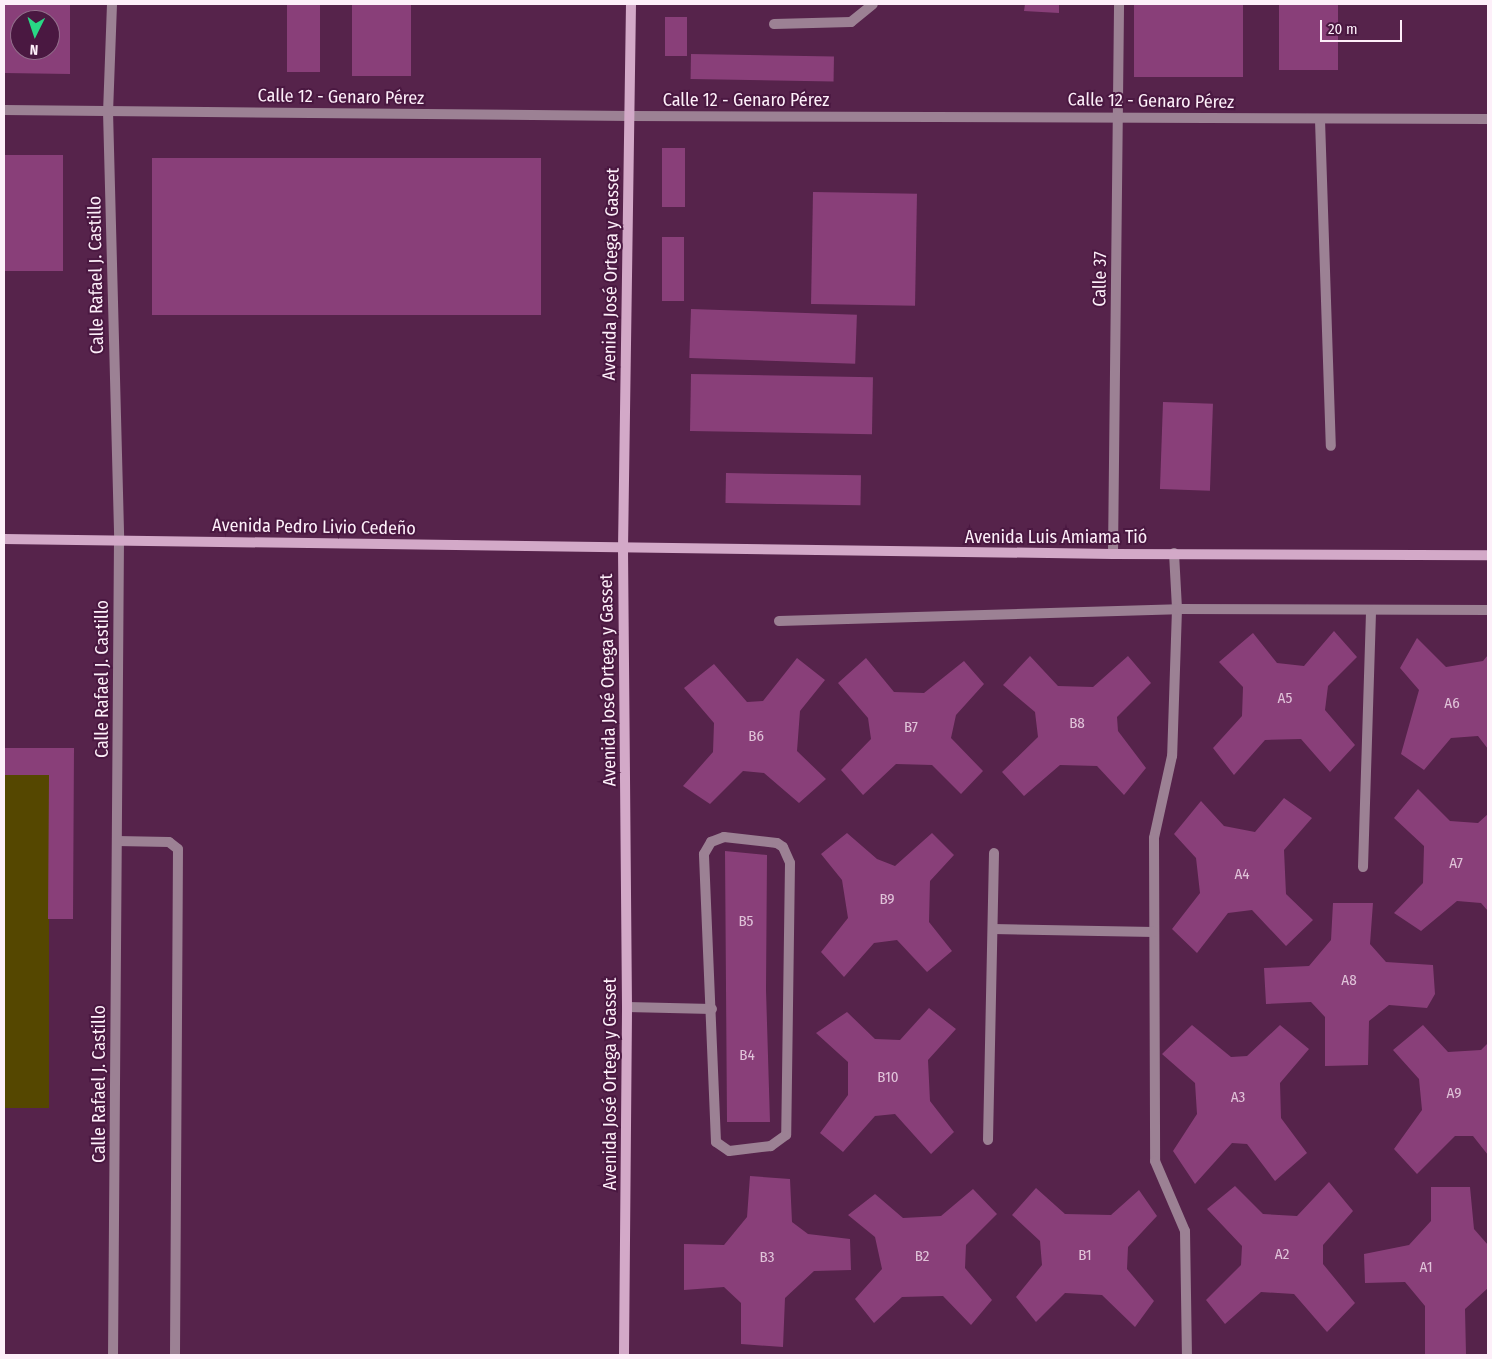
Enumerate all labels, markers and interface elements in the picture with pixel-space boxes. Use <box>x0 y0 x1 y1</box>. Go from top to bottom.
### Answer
north arrow <box>10 10 60 60</box>
scale bar <box>1322 10 1404 42</box>
text: 20 m <box>1328 20 1358 38</box>
text: N <box>29 41 39 58</box>
street label: Calle 12 - Genaro Pérez <box>258 85 424 109</box>
street label: Calle 12 - Genaro Pérez <box>663 89 829 111</box>
street label: Calle 12 - Genaro Pérez <box>1068 89 1234 113</box>
street label: Avenida José Ortega y Gasset <box>598 167 624 381</box>
street label: Calle Rafael J. Castillo <box>84 196 108 354</box>
street label: Calle 37 <box>1089 251 1111 307</box>
street label: Avenida Pedro Livio Cedeño <box>212 514 416 540</box>
street label: Avenida Luis Amiama Tió <box>965 526 1147 548</box>
street label: Avenida José Ortega y Gasset <box>595 573 621 787</box>
street label: Calle Rafael J. Castillo <box>91 600 113 758</box>
house number: A5 <box>1278 690 1292 708</box>
house number: A6 <box>1444 695 1460 713</box>
house number: B8 <box>1069 715 1085 733</box>
house number: B7 <box>904 719 918 737</box>
house number: B6 <box>748 728 764 746</box>
house number: A7 <box>1449 855 1463 873</box>
house number: A4 <box>1235 866 1249 884</box>
house number: B9 <box>879 891 895 909</box>
house number: B5 <box>739 913 753 931</box>
house number: A8 <box>1341 972 1357 990</box>
street label: Avenida José Ortega y Gasset <box>599 978 621 1190</box>
street label: Calle Rafael J. Castillo <box>88 1005 110 1163</box>
house number: B4 <box>739 1047 755 1065</box>
house number: B10 <box>877 1069 899 1087</box>
house number: A9 <box>1446 1085 1462 1103</box>
house number: A3 <box>1231 1089 1245 1107</box>
house number: A2 <box>1275 1246 1289 1264</box>
house number: B1 <box>1078 1247 1092 1265</box>
house number: B2 <box>915 1248 929 1266</box>
house number: B3 <box>760 1249 774 1267</box>
house number: A1 <box>1420 1259 1432 1277</box>

